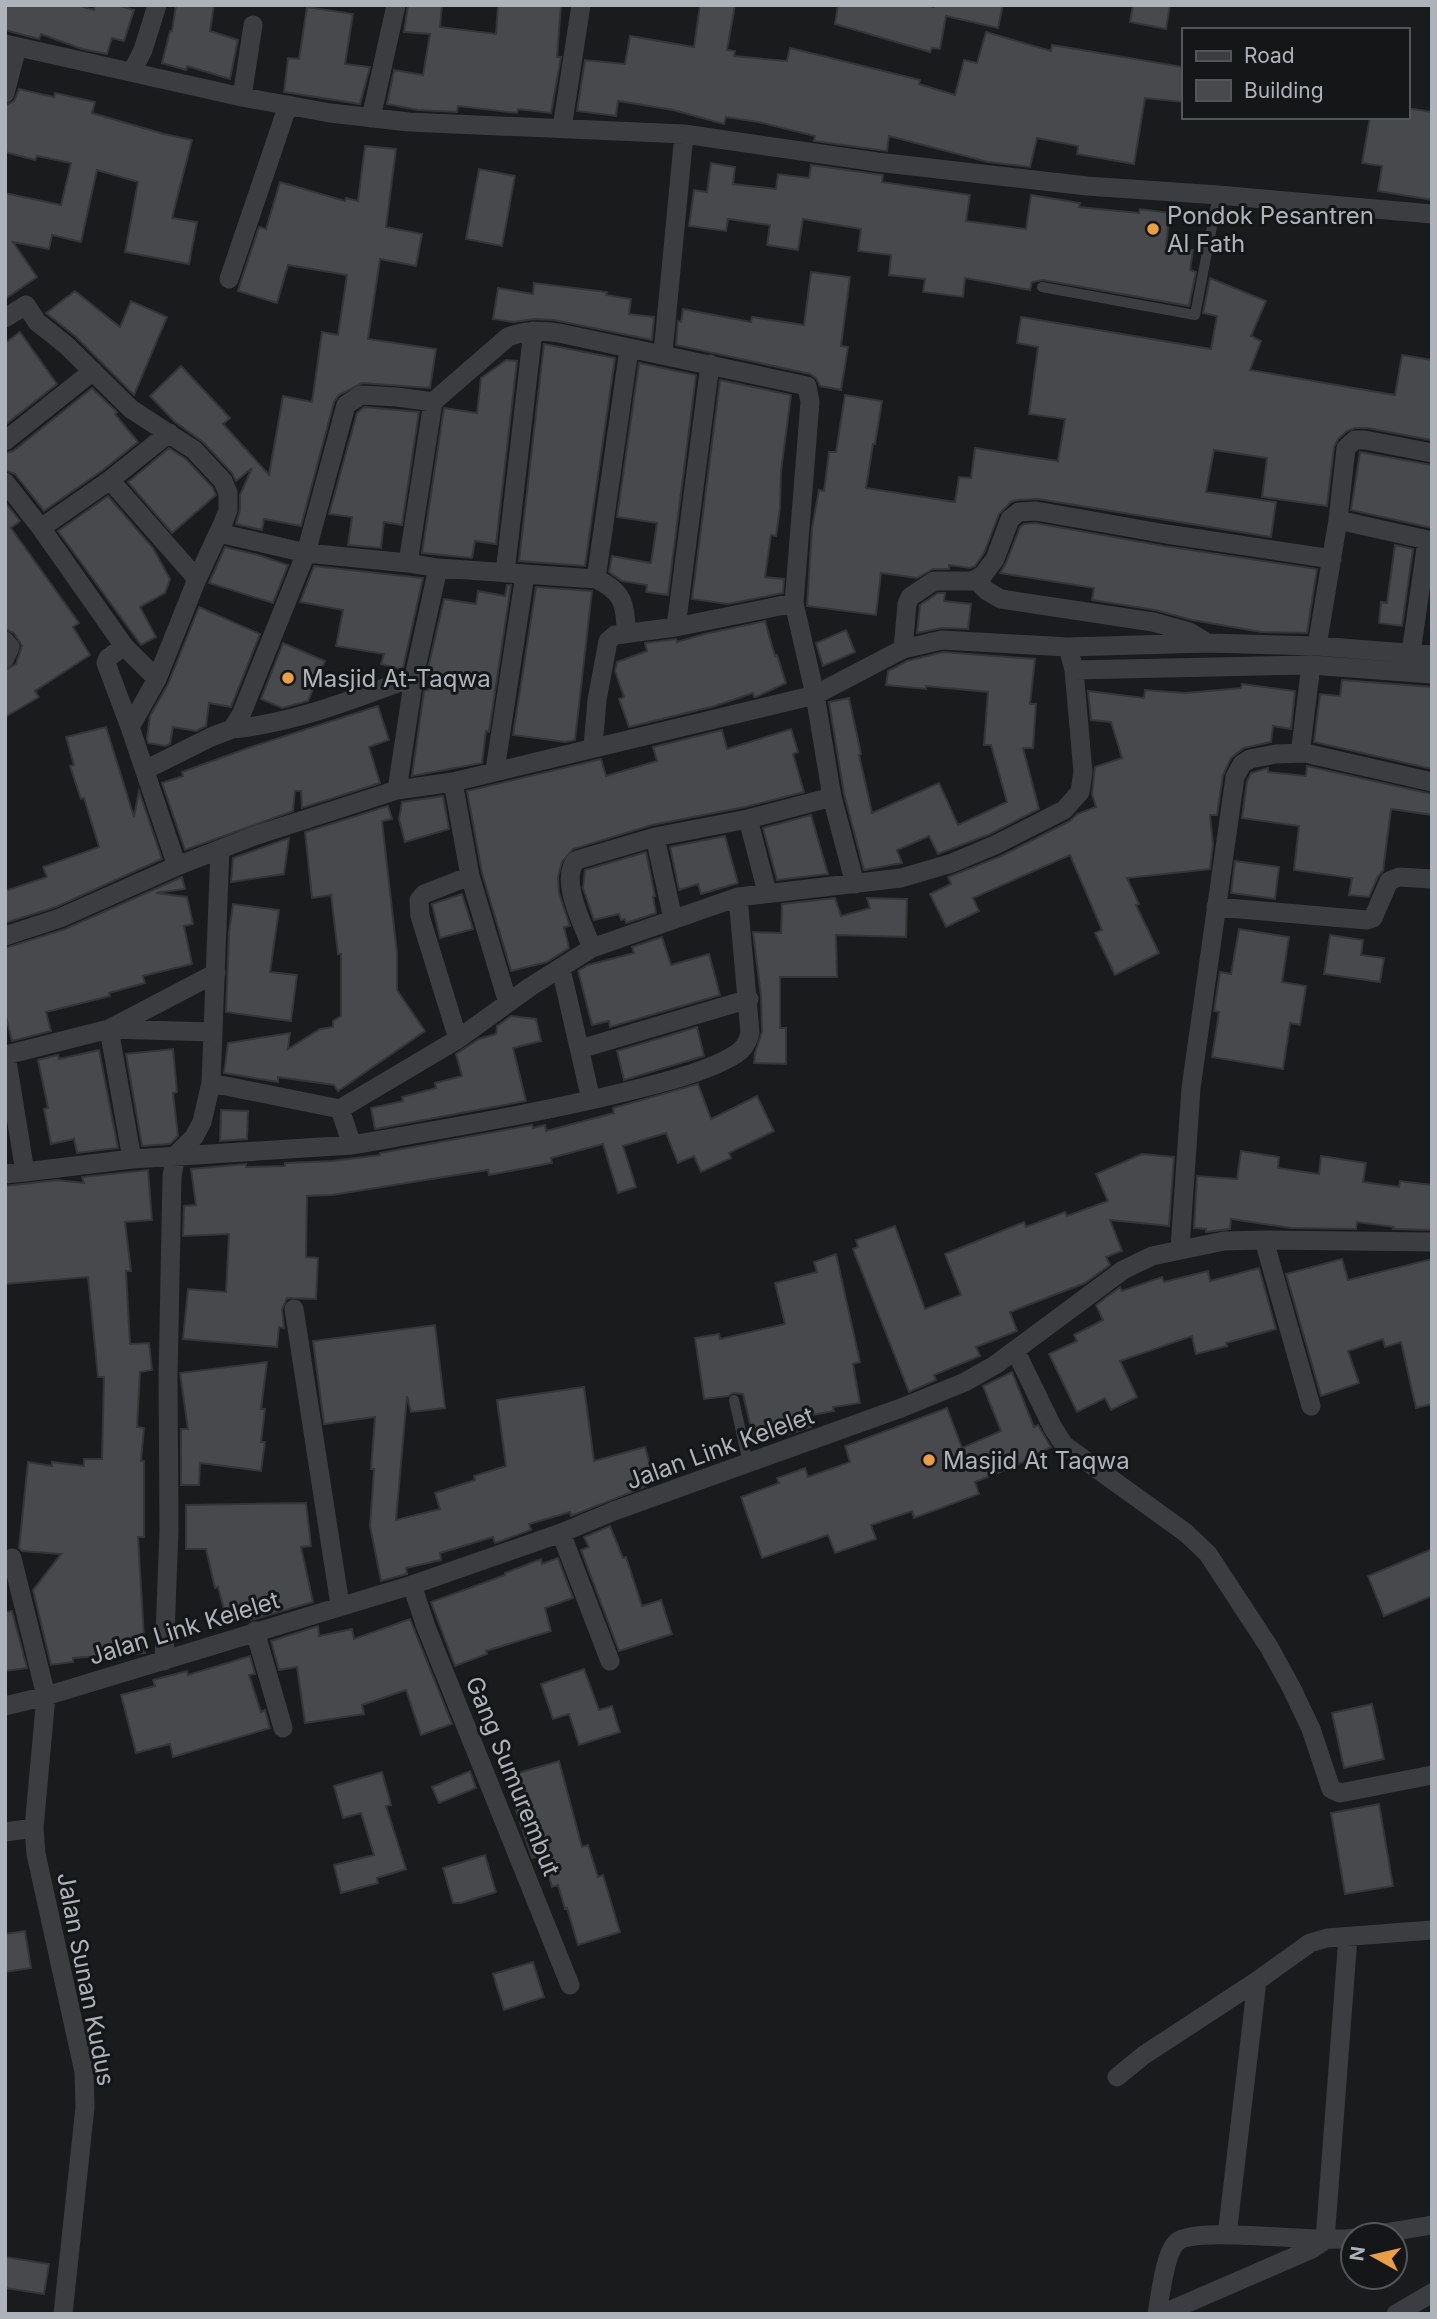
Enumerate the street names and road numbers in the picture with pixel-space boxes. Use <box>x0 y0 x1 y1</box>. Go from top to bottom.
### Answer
street label: Jalan Link Kelelet <box>622 1401 818 1495</box>
street label: Jalan Link Kelelet <box>85 1585 283 1671</box>
street label: Gang Sumurembut <box>460 1672 566 1880</box>
street label: Jalan Sunan Kudus <box>51 1870 121 2088</box>

